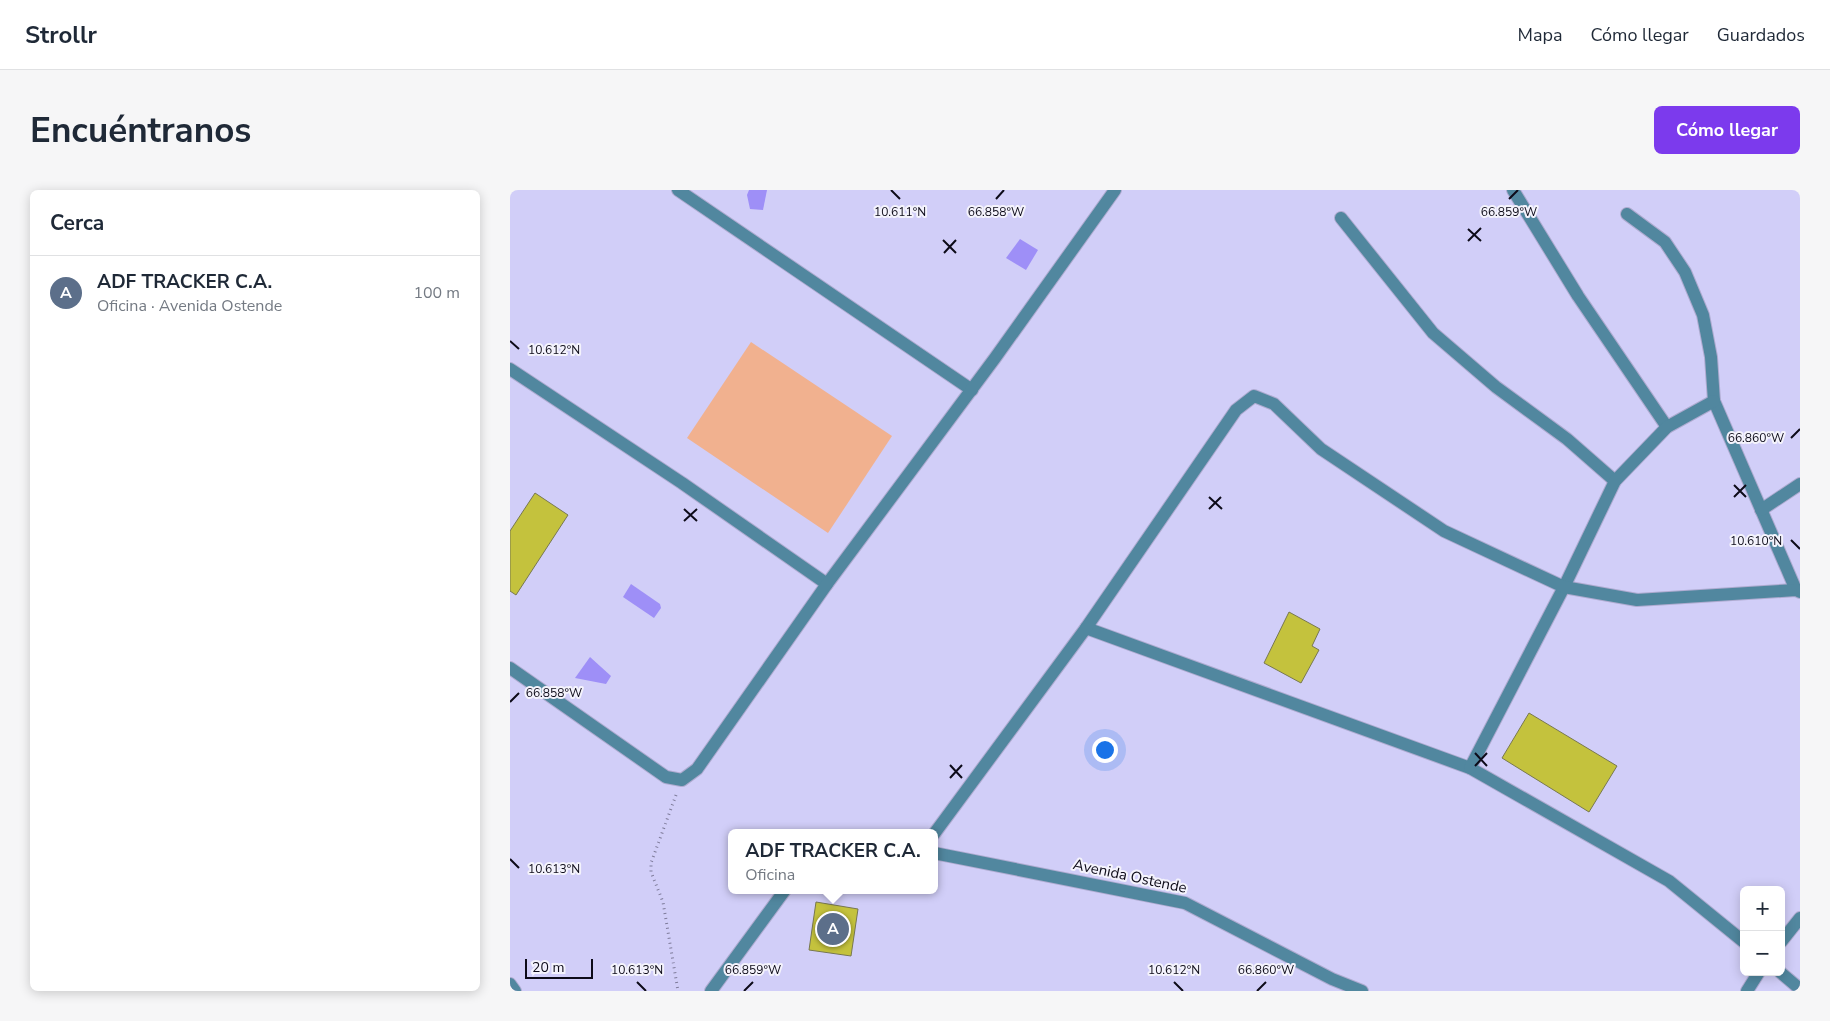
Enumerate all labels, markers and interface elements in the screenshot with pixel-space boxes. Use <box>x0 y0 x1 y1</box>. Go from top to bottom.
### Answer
text: Strollr <box>25 19 97 51</box>
text: Mapa <box>1518 23 1563 47</box>
text: Cómo llegar <box>1591 23 1689 47</box>
text: Guardados <box>1717 23 1805 47</box>
button: Cómo llegar <box>1654 106 1800 154</box>
text: Encuéntranos <box>30 107 251 154</box>
text: 10.611°N <box>874 204 926 220</box>
text: 66.858°W <box>968 204 1024 220</box>
text: 66.859°W <box>1481 204 1537 220</box>
text: Cerca <box>50 209 104 237</box>
text: ADF TRACKER C.A. <box>97 269 272 295</box>
text: A <box>60 282 72 304</box>
text: 100 m <box>413 282 460 304</box>
text: Oficina · Avenida Ostende <box>97 295 282 317</box>
text: 10.612°N <box>528 342 580 358</box>
text: 66.860°W <box>1728 430 1784 446</box>
text: 10.610°N <box>1730 533 1782 549</box>
text: 66.858°W <box>526 685 582 701</box>
your location <box>1092 737 1118 763</box>
popup <box>728 829 938 894</box>
text: ADF TRACKER C.A. <box>745 838 921 864</box>
street label: Avenida Ostende <box>1071 854 1189 898</box>
text: 10.613°N <box>528 861 580 877</box>
text: Oficina <box>745 864 795 886</box>
map controls <box>1740 886 1785 976</box>
button: + <box>1740 886 1785 931</box>
pin: A <box>817 910 849 948</box>
button: − <box>1740 931 1785 976</box>
scale bar <box>525 956 592 979</box>
text: 20 m <box>532 958 564 977</box>
text: 10.613°N <box>611 962 663 978</box>
text: 66.859°W <box>725 962 781 978</box>
text: 10.612°N <box>1148 962 1200 978</box>
text: 66.860°W <box>1238 962 1294 978</box>

